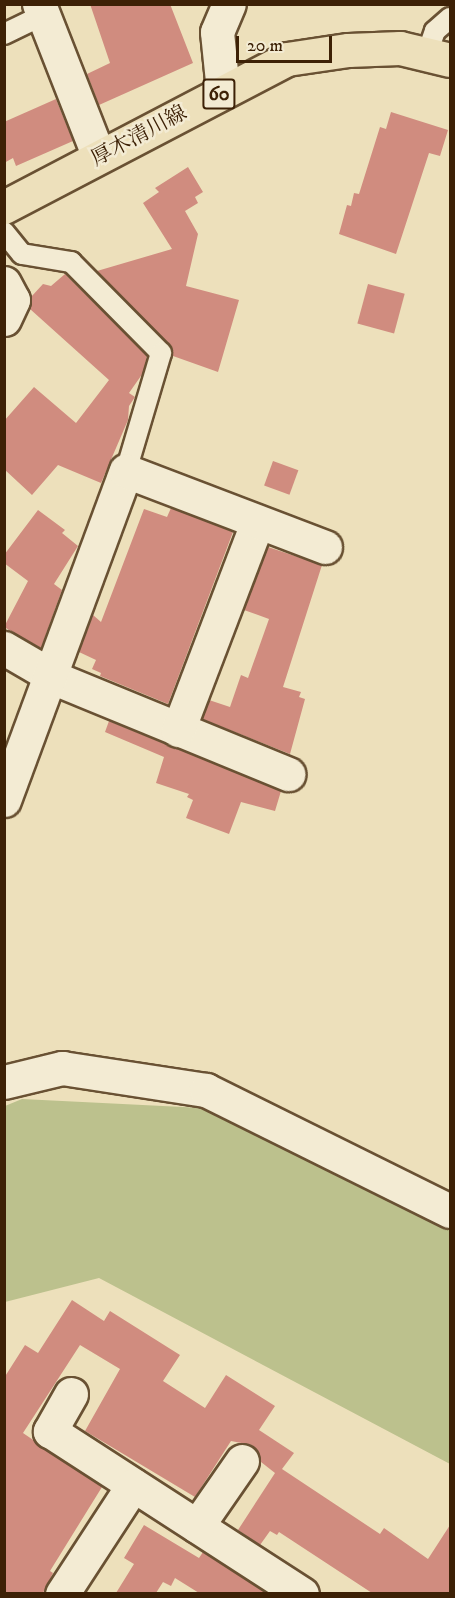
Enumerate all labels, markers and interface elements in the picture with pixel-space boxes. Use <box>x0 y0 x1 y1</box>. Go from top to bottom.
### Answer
scale bar <box>239 24 335 62</box>
text: 20 m <box>247 35 283 57</box>
road number: 60 <box>201 77 237 111</box>
street label: 厚木清川線 <box>87 100 191 172</box>

